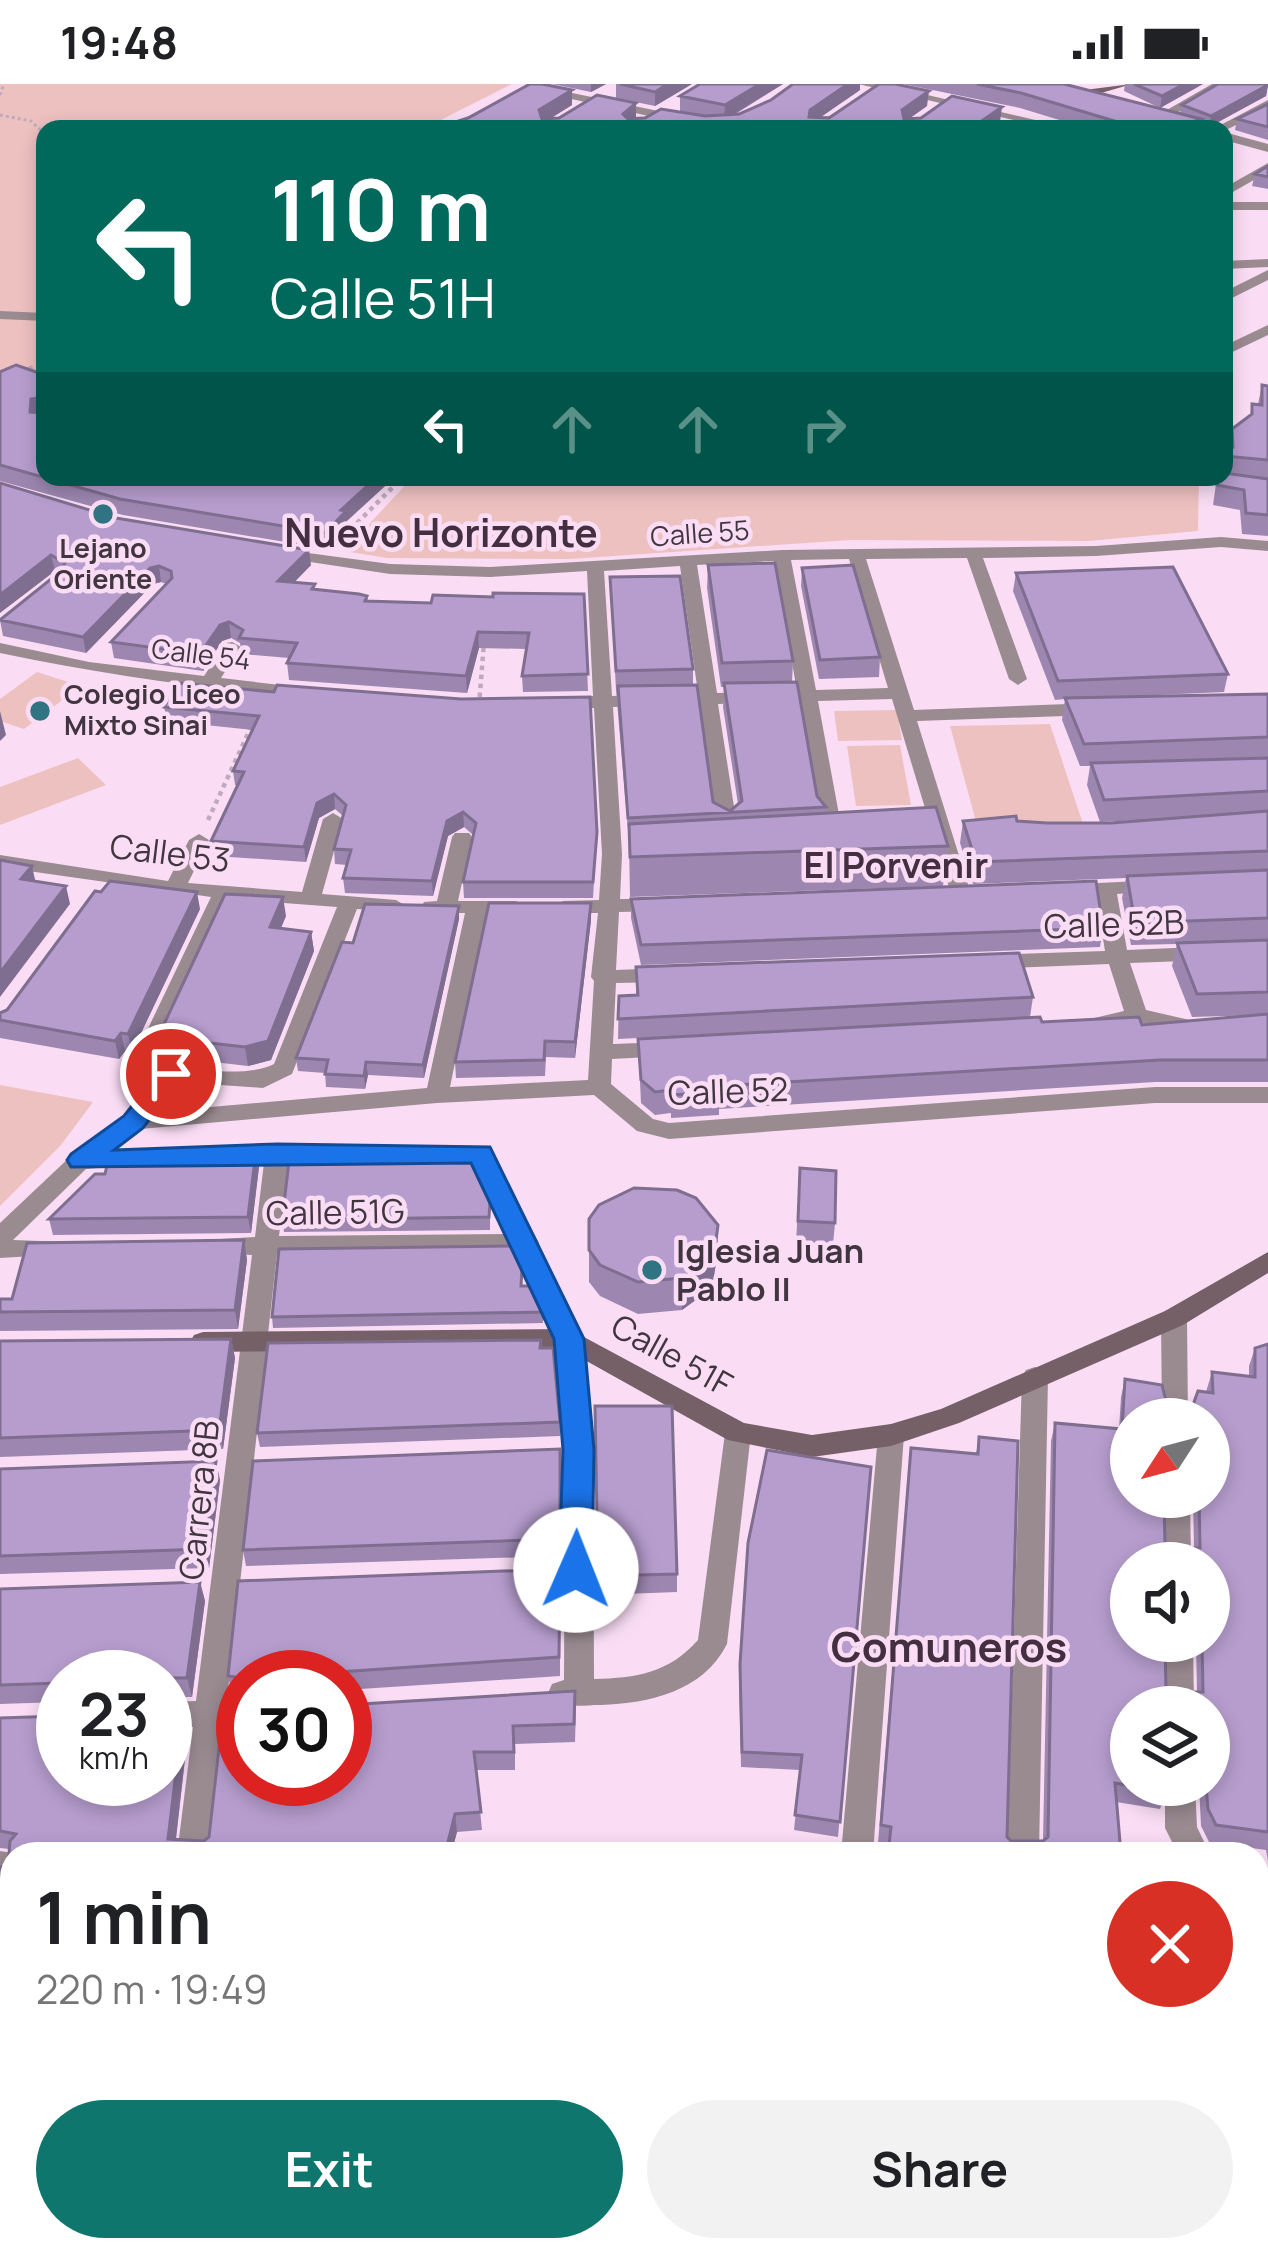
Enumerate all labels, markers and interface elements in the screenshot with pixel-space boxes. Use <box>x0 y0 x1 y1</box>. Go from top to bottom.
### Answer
text: 19:48 <box>60 11 178 73</box>
text: 110 m <box>270 151 491 266</box>
icon: left <box>72 168 228 324</box>
text: Calle 51H <box>270 260 495 334</box>
icon: left <box>413 396 479 462</box>
icon: ahead <box>539 396 605 462</box>
icon: ahead <box>665 396 731 462</box>
icon: right <box>791 396 857 462</box>
marker: Lejano Oriente <box>90 501 116 527</box>
district label: Nuevo Horizonte <box>284 505 598 559</box>
street label: Calle 55 <box>649 511 751 554</box>
place label: Lejano Oriente <box>54 529 152 597</box>
street label: Calle 54 <box>149 629 253 678</box>
place label: Colegio Liceo Mixto Sinai <box>64 675 241 743</box>
marker: Colegio Liceo Mixto Sinai <box>27 698 53 724</box>
street label: Calle 53 <box>107 823 233 882</box>
district label: El Porvenir <box>804 840 988 889</box>
street label: Calle 52B <box>1043 899 1185 948</box>
pin <box>120 1023 222 1125</box>
icon: arrive <box>138 1041 204 1107</box>
street label: Calle 52 <box>667 1066 789 1115</box>
street label: Calle 51G <box>265 1188 405 1235</box>
place label: Iglesia Juan Pablo II <box>676 1228 864 1311</box>
marker: Iglesia Juan Pablo II <box>639 1257 665 1283</box>
street label: Calle 51F <box>604 1303 741 1406</box>
north arrow <box>1110 1398 1230 1518</box>
map controls <box>1110 1398 1230 1806</box>
street label: Carrera 8B <box>168 1418 229 1582</box>
position arrow <box>513 1507 639 1633</box>
button: sound <box>1110 1542 1230 1662</box>
district label: Comuneros <box>831 1617 1067 1675</box>
speed limit sign: 30 <box>216 1650 372 1806</box>
text: 23 <box>79 1672 149 1754</box>
button: layers <box>1110 1686 1230 1806</box>
text: km/h <box>79 1737 149 1778</box>
text: 1 min <box>36 1867 212 1966</box>
button: close <box>1107 1881 1233 2007</box>
text: 220 m · 19:49 <box>36 1962 267 2016</box>
button: Exit <box>36 2100 623 2238</box>
button: Share <box>647 2100 1233 2238</box>

